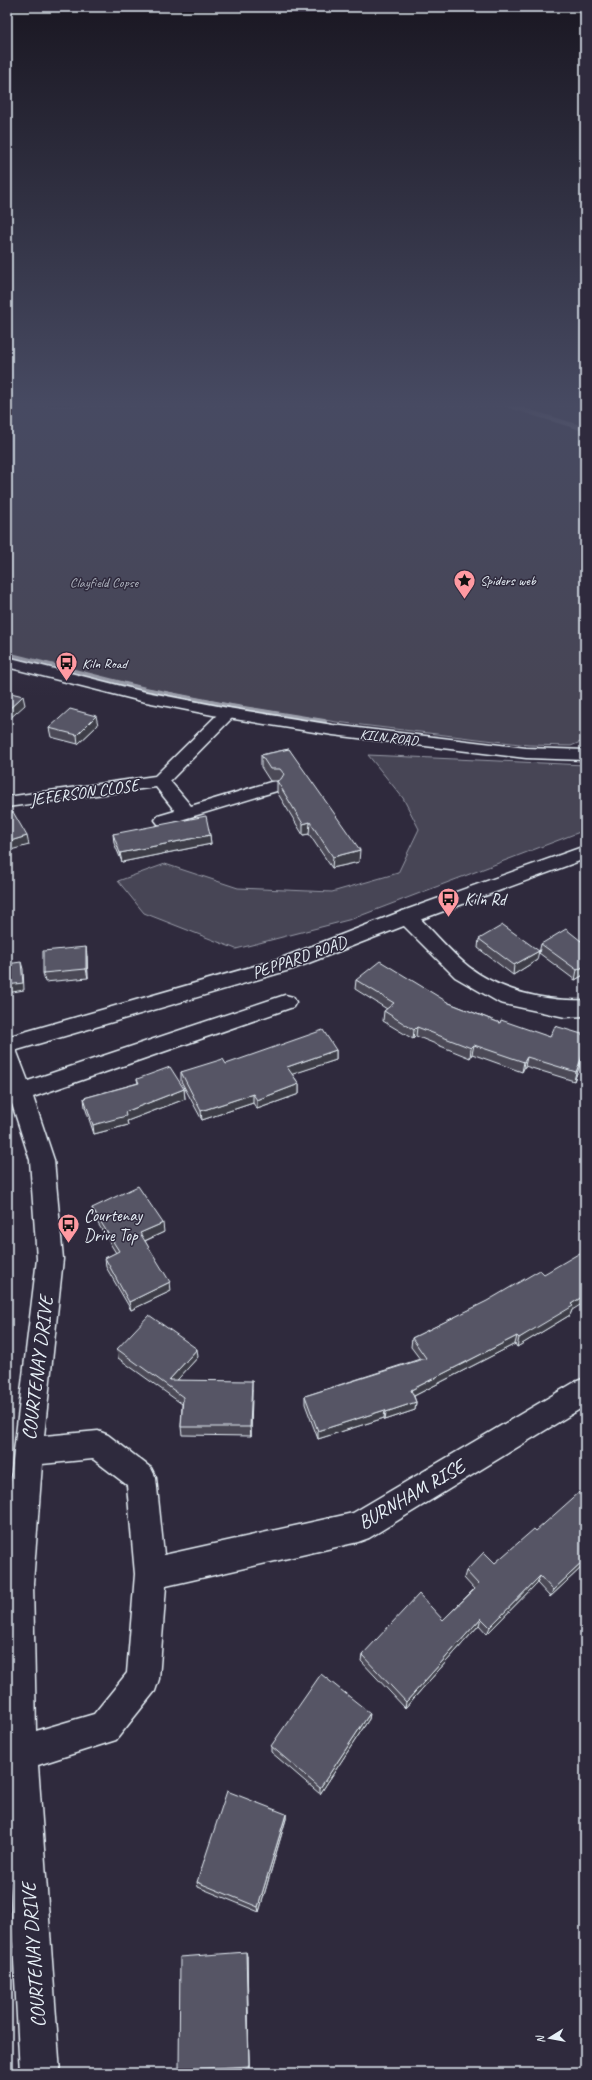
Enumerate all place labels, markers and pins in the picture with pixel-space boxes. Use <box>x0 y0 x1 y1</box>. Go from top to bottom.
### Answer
place icon: Spiders web <box>452 567 478 600</box>
place label: Spiders web <box>480 572 537 589</box>
bus stop icon: Kiln Road <box>54 650 80 683</box>
place label: Kiln Road <box>82 655 129 672</box>
bus stop icon: Kiln Rd <box>435 886 461 919</box>
place label: Kiln Rd <box>464 889 508 910</box>
place label: Courtenay Drive Top <box>84 1205 143 1246</box>
bus stop icon: Courtenay Drive Top <box>56 1212 82 1245</box>

